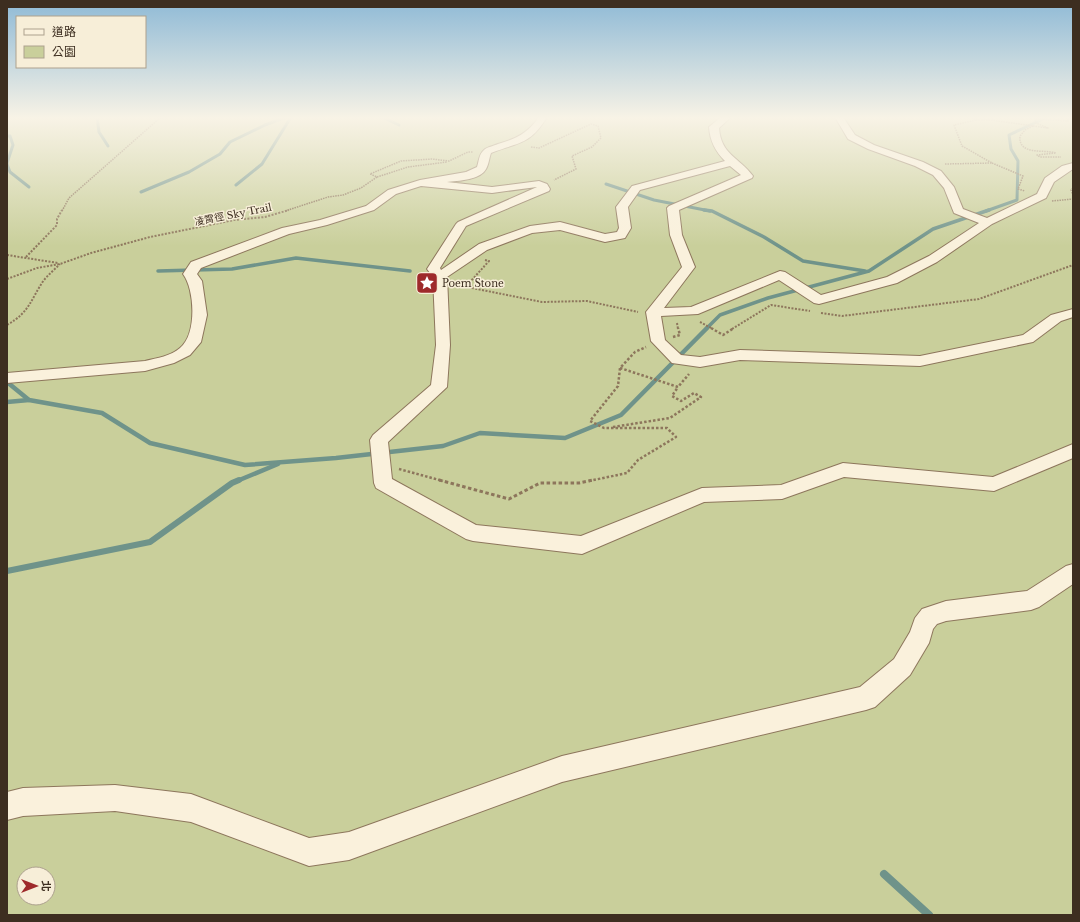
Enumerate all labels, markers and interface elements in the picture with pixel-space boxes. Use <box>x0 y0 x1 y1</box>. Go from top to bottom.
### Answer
legend <box>16 16 146 68</box>
text: 道路 <box>52 24 76 39</box>
text: 公園 <box>52 44 76 59</box>
street label: 凌霄徑 Sky Trail <box>193 201 273 228</box>
place icon: Poem Stone <box>414 270 440 296</box>
place label: Poem Stone <box>442 277 504 290</box>
north arrow <box>16 866 56 906</box>
text: 北 <box>39 881 53 892</box>

